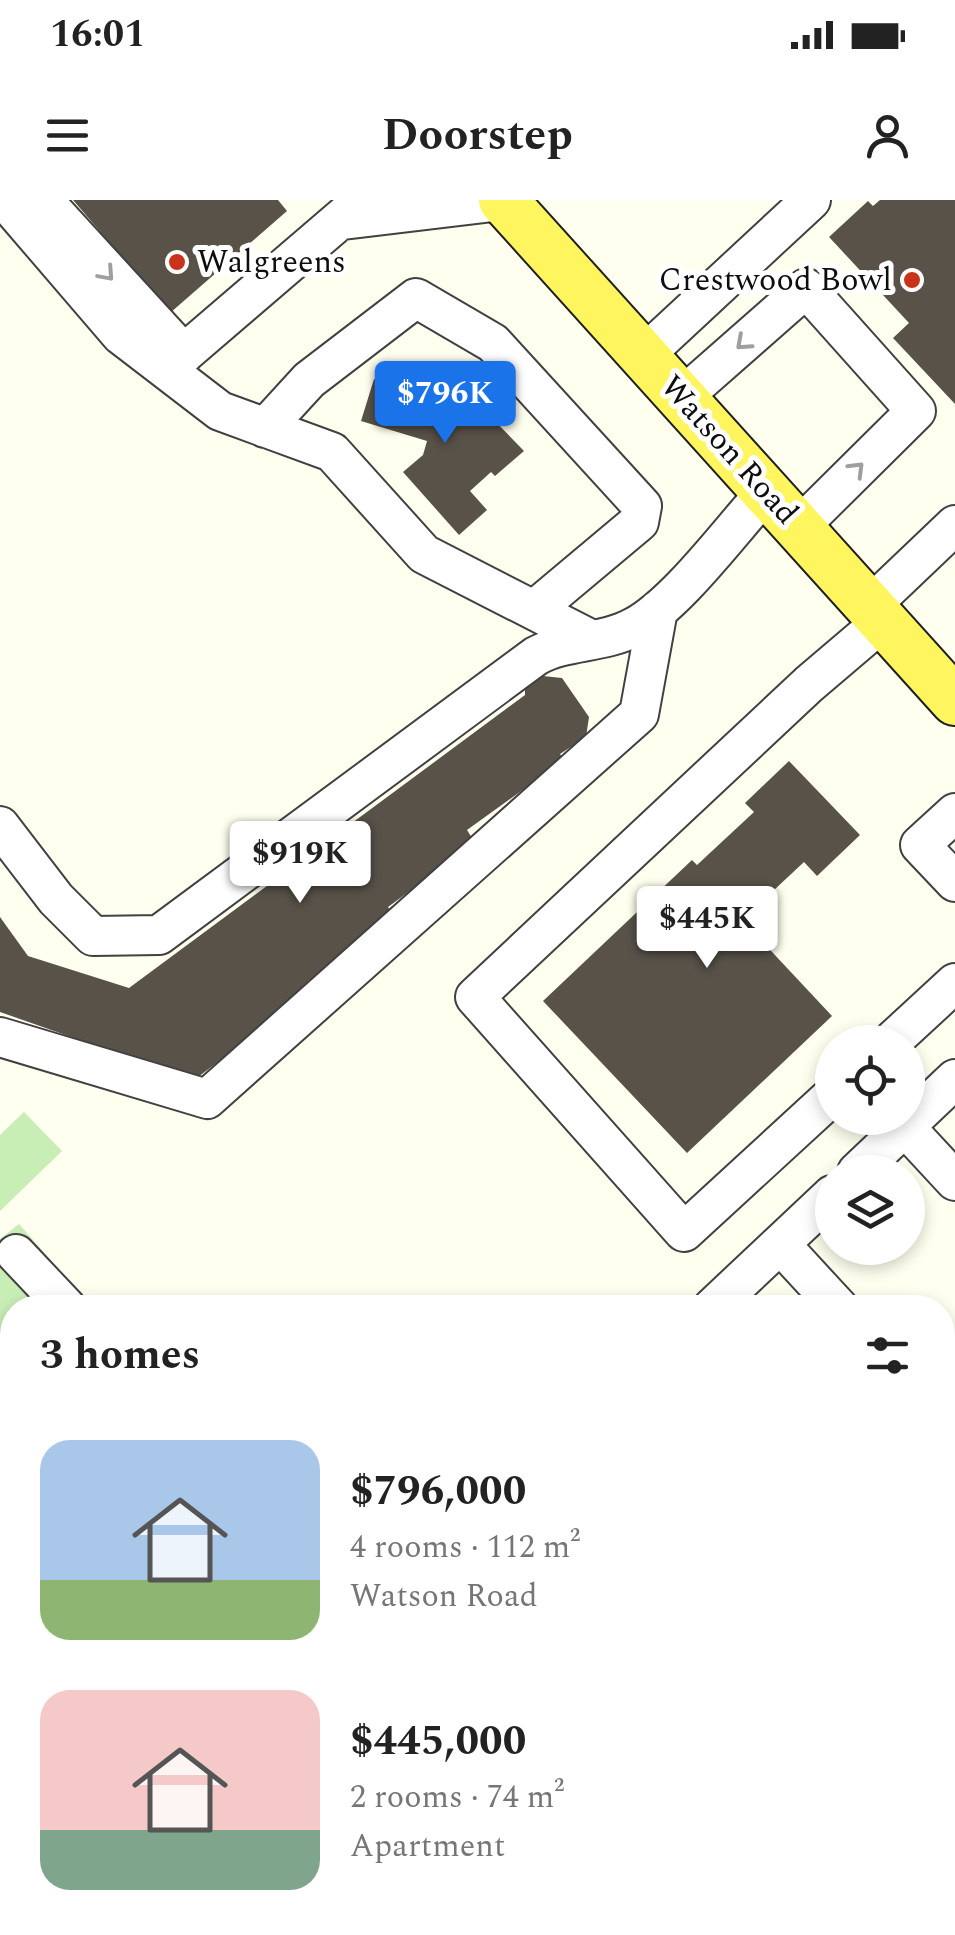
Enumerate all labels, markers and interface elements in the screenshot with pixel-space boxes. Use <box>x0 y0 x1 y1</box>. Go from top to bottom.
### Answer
text: 16:01 <box>50 6 145 64</box>
text: Doorstep <box>382 101 573 170</box>
icon: menu <box>40 108 95 163</box>
icon: person <box>860 108 915 163</box>
place label: Walgreens <box>197 238 346 287</box>
marker: Walgreens <box>166 251 188 273</box>
place label: Crestwood Bowl <box>659 256 892 305</box>
one-way arrow <box>95 262 113 280</box>
marker: Crestwood Bowl <box>901 269 923 291</box>
one-way arrow <box>736 332 755 350</box>
pin: $796K <box>375 361 515 446</box>
street label: Watson Road <box>648 364 810 536</box>
text: $796K <box>397 369 493 418</box>
one-way arrow <box>846 462 864 480</box>
pin: $919K <box>230 821 370 906</box>
text: $919K <box>252 829 348 878</box>
pin: $445K <box>637 886 777 971</box>
text: $445K <box>659 894 755 943</box>
map controls <box>815 1025 925 1265</box>
button: locate <box>815 1025 925 1135</box>
button: layers <box>815 1155 925 1265</box>
text: 3 homes <box>40 1324 200 1387</box>
icon: filters <box>860 1328 915 1383</box>
text: $796,000 <box>350 1460 526 1523</box>
icon: home <box>120 1480 240 1600</box>
text: 4 rooms · 112 m² <box>350 1523 580 1572</box>
text: Watson Road <box>350 1572 538 1621</box>
text: $445,000 <box>350 1710 526 1773</box>
icon: home <box>120 1730 240 1850</box>
text: 2 rooms · 74 m² <box>350 1773 564 1822</box>
text: Apartment <box>350 1822 505 1871</box>

